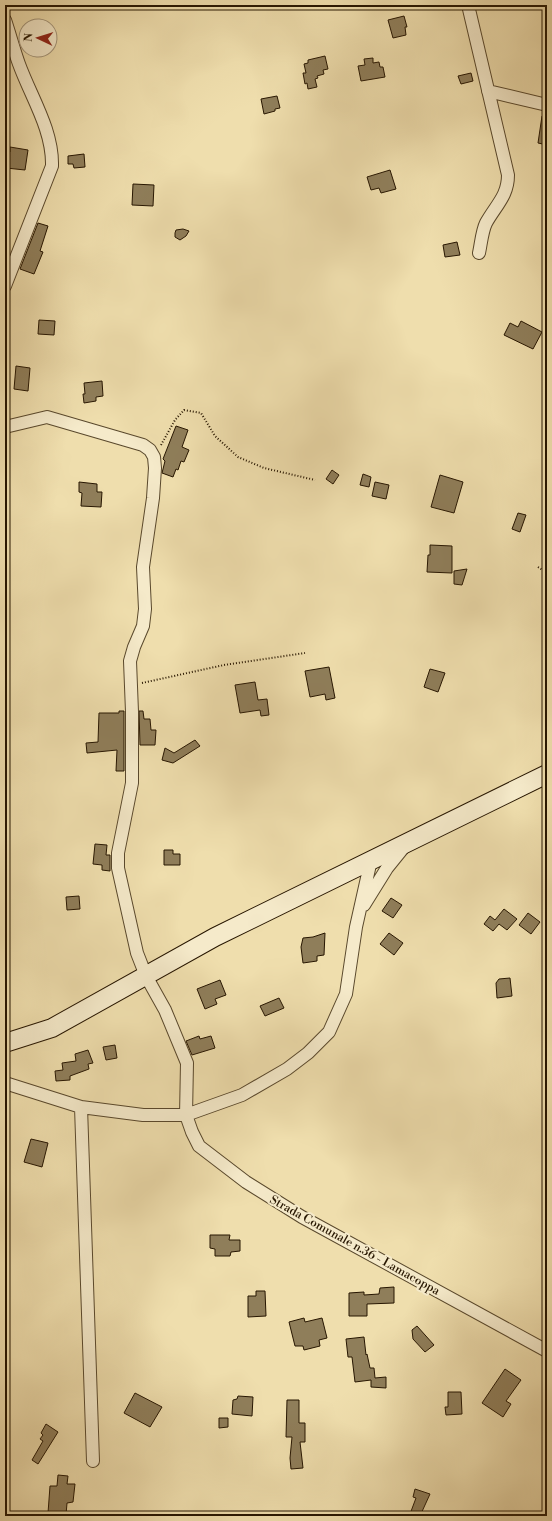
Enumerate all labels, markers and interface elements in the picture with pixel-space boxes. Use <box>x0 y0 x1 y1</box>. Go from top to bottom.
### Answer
north arrow <box>18 18 58 58</box>
text: N <box>22 32 36 42</box>
street label: Strada Comunale n.36 - Lamacoppa <box>267 1192 443 1299</box>

